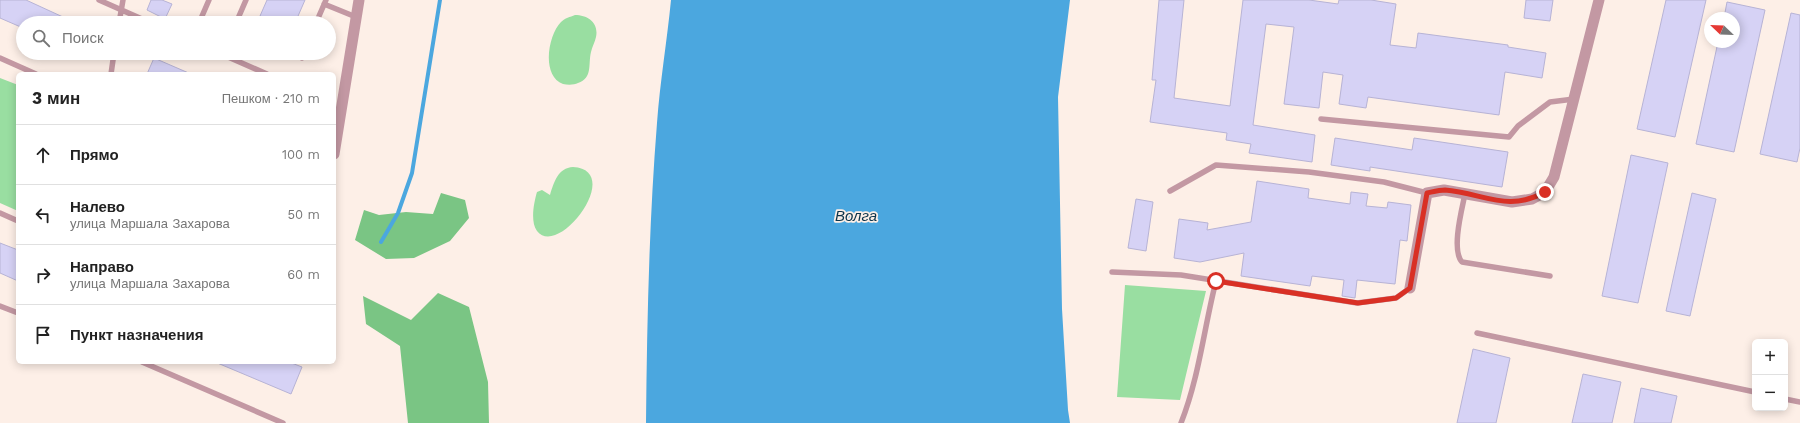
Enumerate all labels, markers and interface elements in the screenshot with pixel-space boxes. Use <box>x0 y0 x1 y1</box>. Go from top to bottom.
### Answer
north arrow <box>1704 12 1740 48</box>
search box <box>16 16 336 60</box>
icon: search <box>30 27 52 49</box>
text: Поиск <box>62 29 104 47</box>
text: 3 мин <box>32 88 80 108</box>
text: Пешком · 210 m <box>222 91 320 106</box>
icon: ahead <box>32 144 54 166</box>
text: Прямо <box>70 146 119 164</box>
text: 100 m <box>282 147 320 162</box>
route end <box>1536 183 1554 201</box>
text: Налево <box>70 198 125 216</box>
icon: left <box>32 204 54 226</box>
text: 50 m <box>288 207 320 222</box>
water label: Волга <box>835 207 877 225</box>
text: улица Маршала Захарова <box>70 216 230 231</box>
text: Направо <box>70 258 134 276</box>
icon: right <box>32 264 54 286</box>
text: 60 m <box>287 267 320 282</box>
route start <box>1207 272 1225 290</box>
text: улица Маршала Захарова <box>70 276 230 291</box>
icon: arrive <box>32 324 54 346</box>
text: Пункт назначения <box>70 326 203 344</box>
map controls <box>1752 339 1788 411</box>
button: + <box>1752 339 1788 375</box>
button: − <box>1752 375 1788 411</box>

